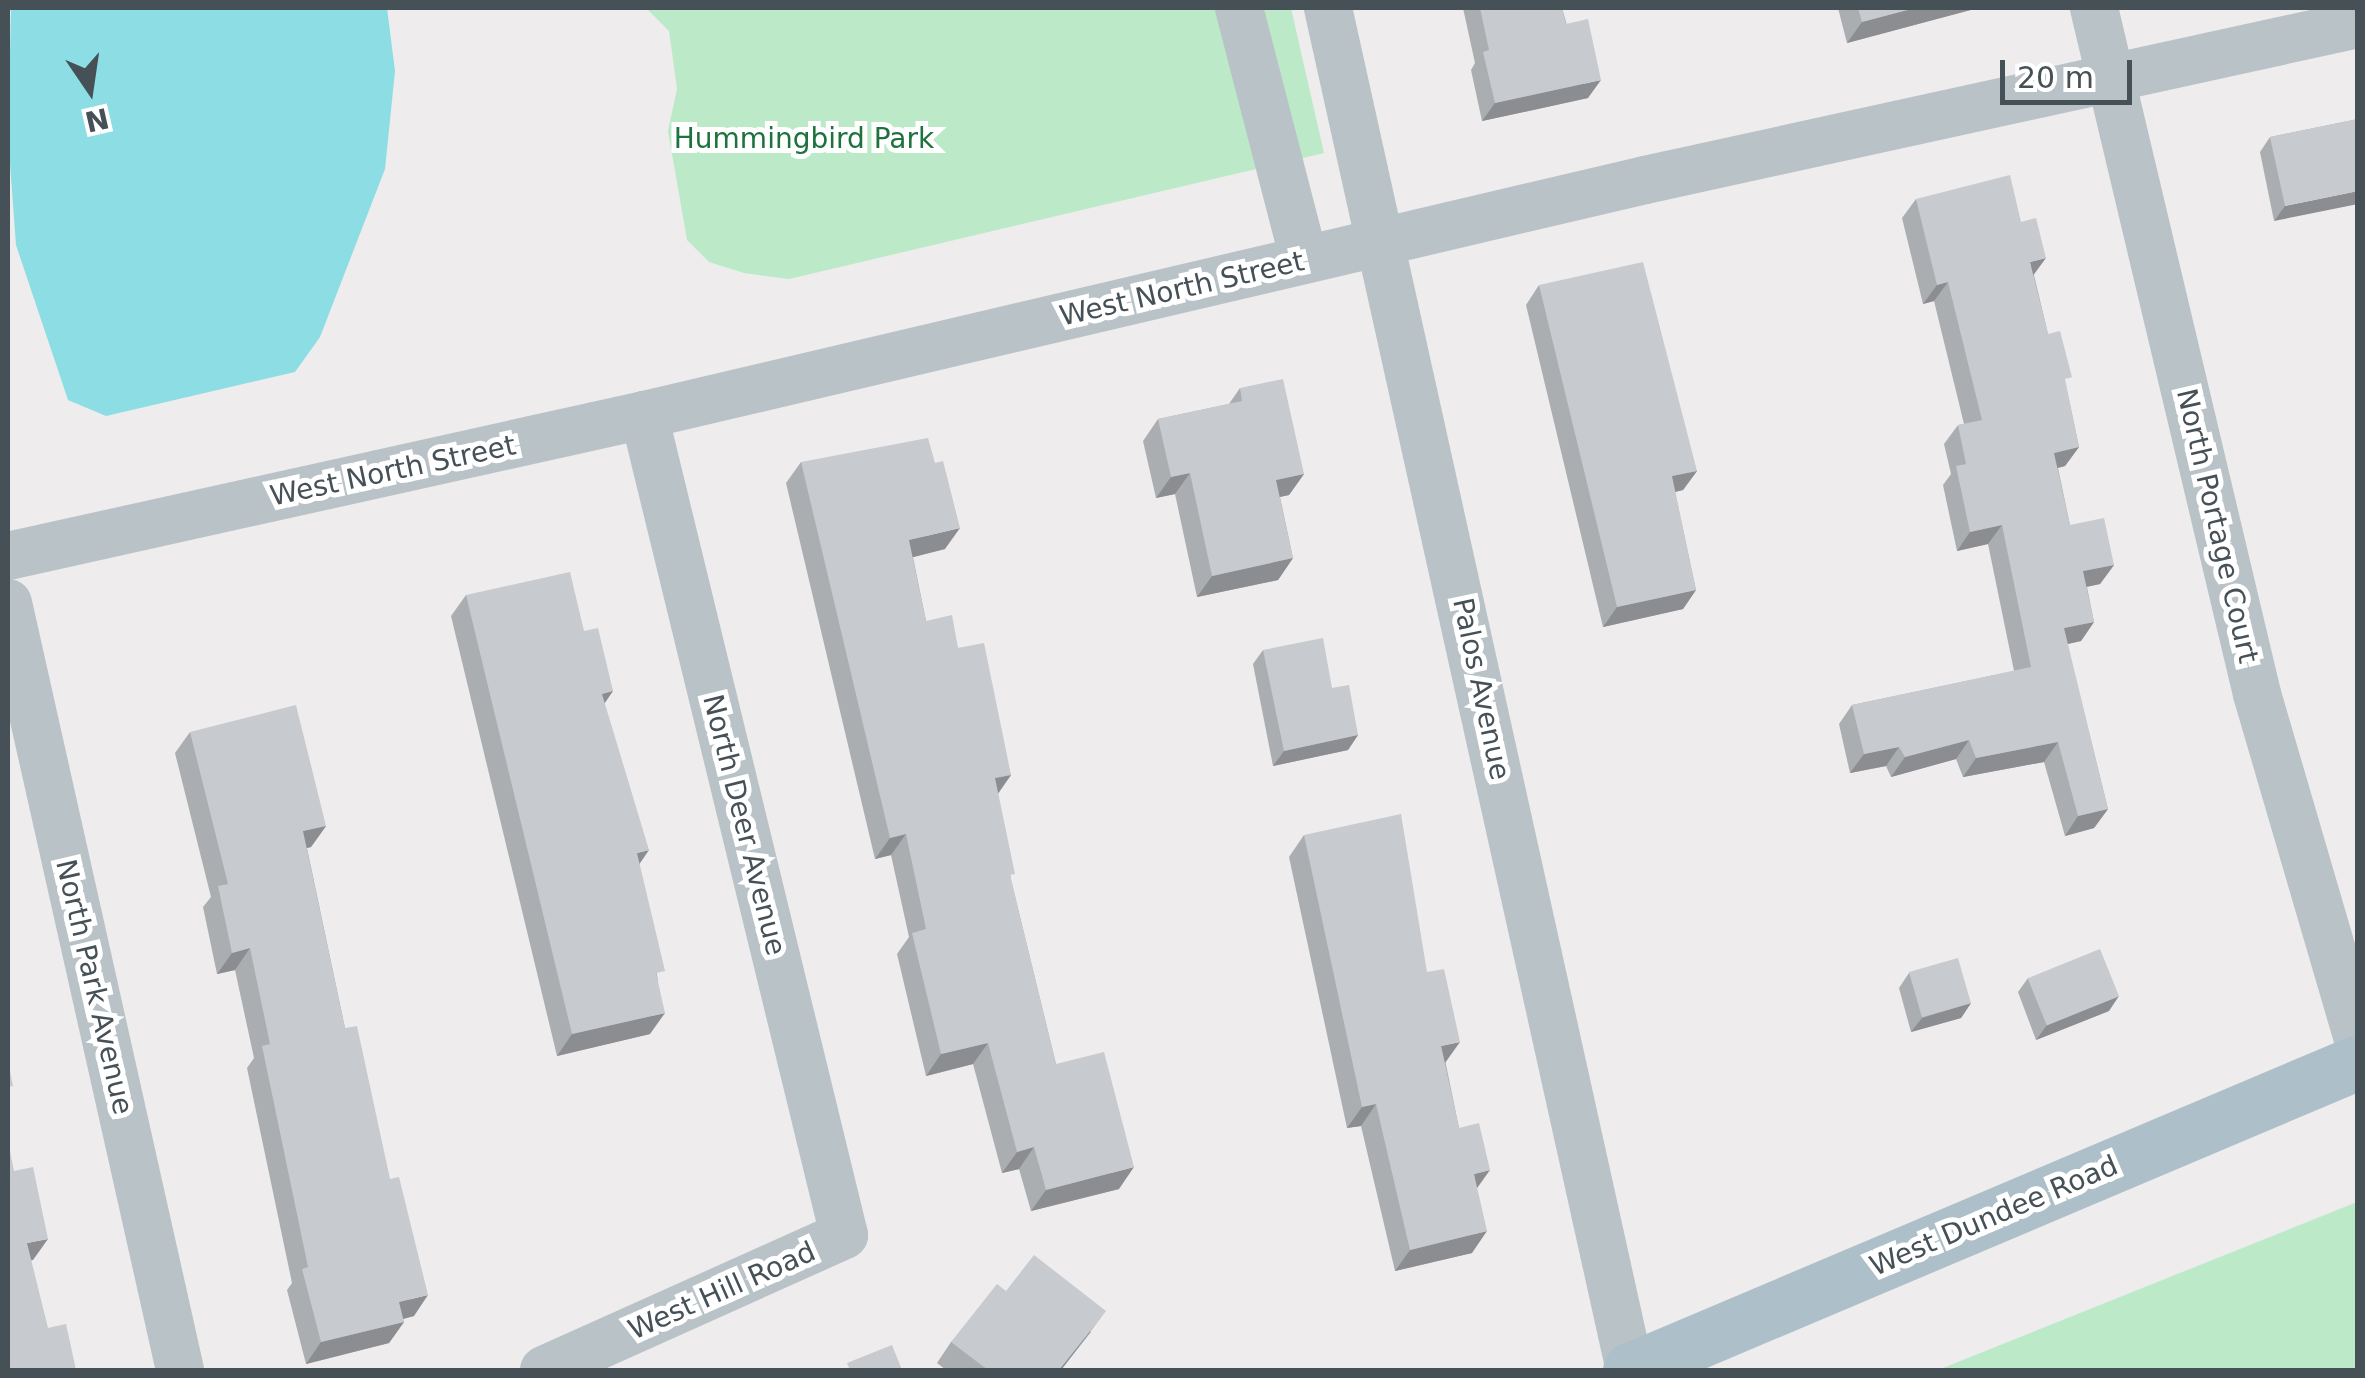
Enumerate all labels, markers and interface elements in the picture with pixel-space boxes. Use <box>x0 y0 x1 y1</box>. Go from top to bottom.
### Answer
north arrow <box>40 40 140 140</box>
scale bar <box>2005 40 2138 102</box>
text: 20 m <box>2017 60 2094 95</box>
text: N <box>82 101 112 138</box>
park label: Hummingbird Park <box>674 122 934 156</box>
street label: West North Street <box>1056 245 1308 333</box>
street label: North Portage Court <box>2169 385 2265 667</box>
street label: West North Street <box>267 429 519 513</box>
street label: Palos Avenue <box>1445 595 1517 783</box>
street label: North Deer Avenue <box>695 691 793 959</box>
street label: North Park Avenue <box>48 856 140 1118</box>
street label: West Dundee Road <box>1865 1149 2123 1283</box>
street label: West Hill Road <box>623 1235 821 1347</box>

